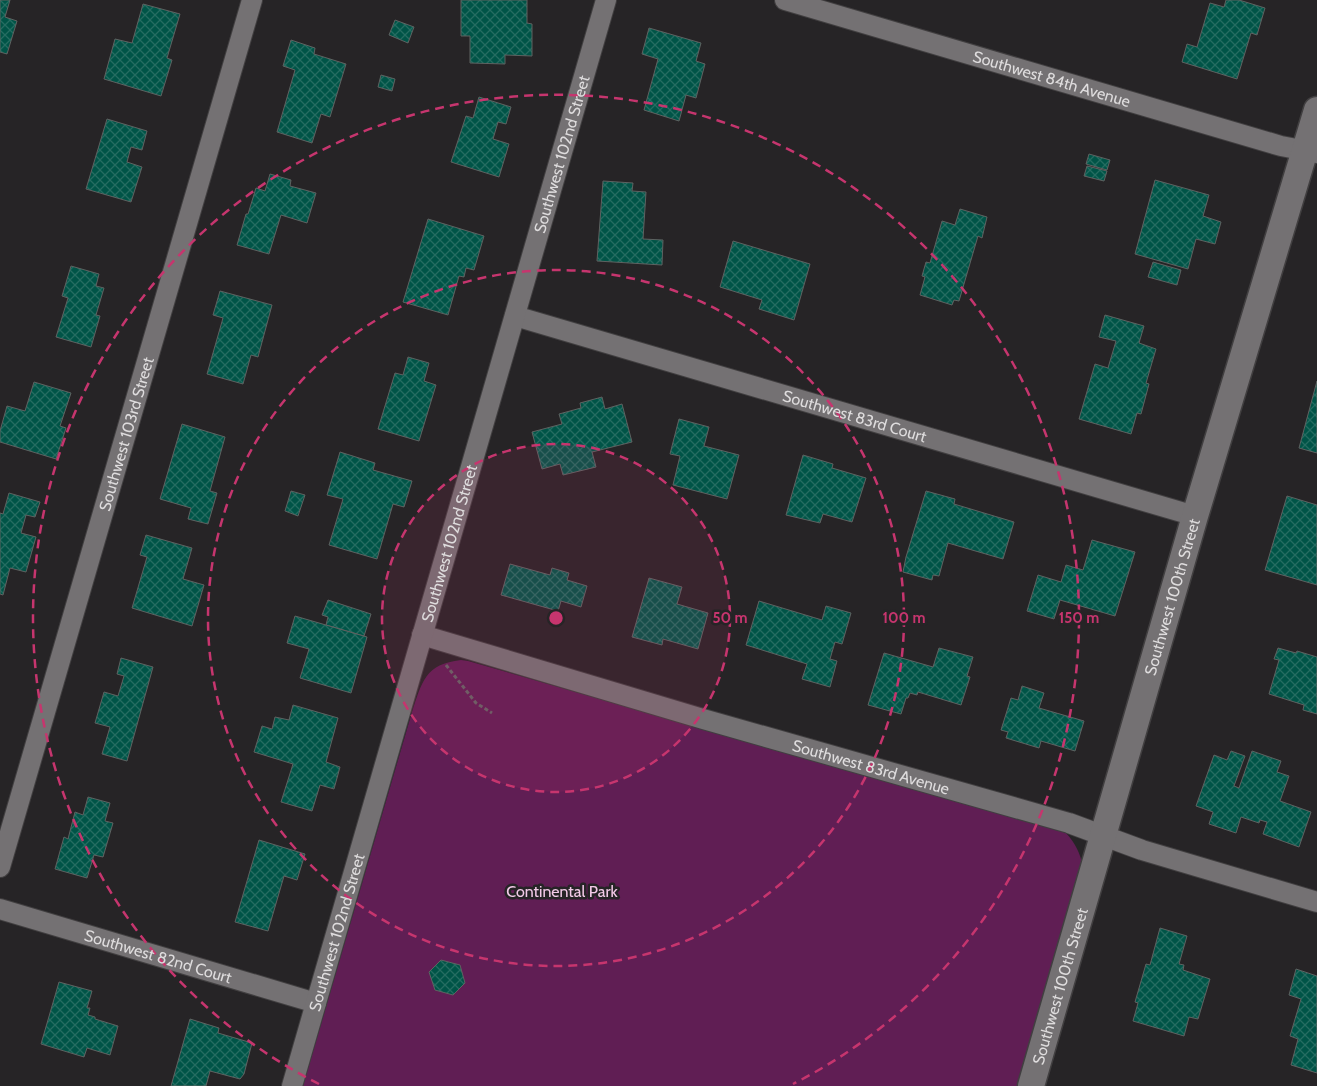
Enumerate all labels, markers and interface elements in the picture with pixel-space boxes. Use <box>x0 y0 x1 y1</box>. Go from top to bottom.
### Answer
street label: Southwest 84th Avenue <box>971 47 1133 111</box>
street label: Southwest 102nd Street <box>530 73 594 235</box>
street label: Southwest 103rd Street <box>95 354 158 513</box>
street label: Southwest 83rd Court <box>780 386 929 447</box>
street label: Southwest 102nd Street <box>418 462 481 624</box>
street label: Southwest 100th Street <box>1141 516 1204 678</box>
centre of rings <box>547 609 565 627</box>
text: 50 m <box>712 609 748 627</box>
text: 100 m <box>882 609 926 627</box>
text: 150 m <box>1059 609 1099 627</box>
street label: Southwest 83rd Avenue <box>790 736 952 799</box>
street label: Southwest 102nd Street <box>305 851 369 1014</box>
park label: Continental Park <box>506 882 618 901</box>
street label: Southwest 100th Street <box>1029 905 1092 1067</box>
street label: Southwest 82nd Court <box>82 926 234 988</box>

